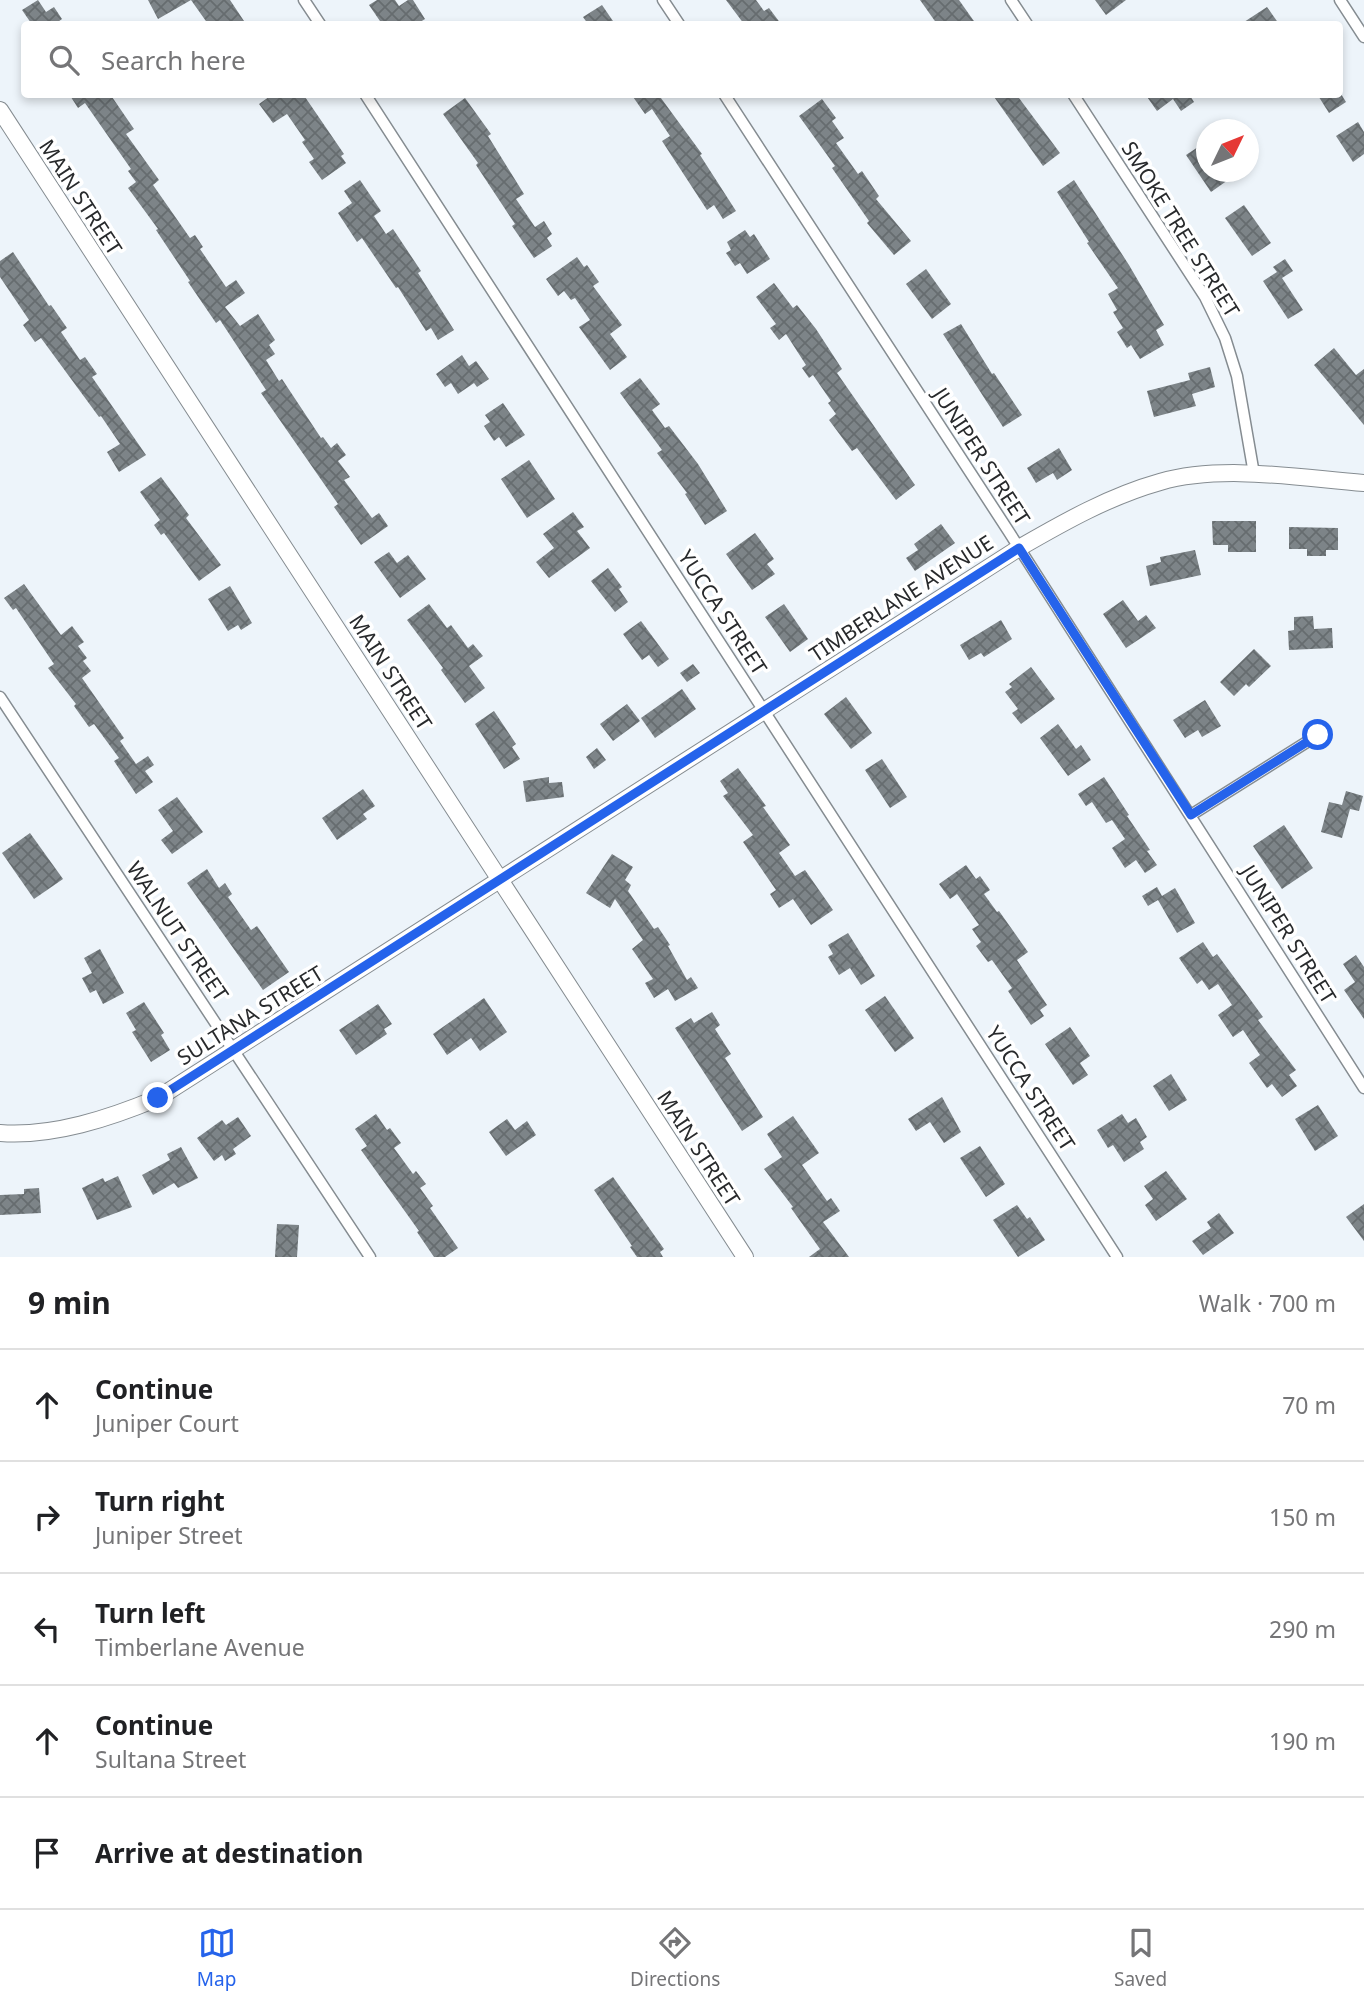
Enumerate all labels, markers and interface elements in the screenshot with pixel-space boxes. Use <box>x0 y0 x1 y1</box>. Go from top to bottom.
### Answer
search box <box>21 21 1343 98</box>
icon: search <box>45 41 83 79</box>
text: Search here <box>101 42 246 78</box>
north arrow <box>1196 119 1259 182</box>
street label: MAIN STREET <box>33 134 129 260</box>
street label: SMOKE TREE STREET <box>1116 136 1247 322</box>
street label: JUNIPER STREET <box>926 380 1037 530</box>
street label: TIMBERLANE AVENUE <box>804 528 998 668</box>
street label: YUCCA STREET <box>672 544 774 680</box>
street label: MAIN STREET <box>343 609 439 735</box>
route start <box>1302 719 1333 750</box>
street label: WALNUT STREET <box>121 856 235 1007</box>
street label: JUNIPER STREET <box>1234 858 1343 1009</box>
street label: SULTANA STREET <box>172 959 329 1071</box>
street label: YUCCA STREET <box>980 1020 1082 1156</box>
route end <box>142 1082 173 1113</box>
street label: MAIN STREET <box>651 1085 747 1211</box>
text: 9 min <box>28 1282 111 1323</box>
text: Walk · 700 m <box>1199 1287 1336 1319</box>
text: Continue <box>95 1371 213 1407</box>
icon: ahead <box>28 1386 66 1424</box>
text: 70 m <box>1282 1389 1336 1421</box>
text: Juniper Court <box>95 1407 239 1439</box>
text: Turn right <box>95 1483 225 1519</box>
icon: right <box>28 1498 66 1536</box>
text: 150 m <box>1269 1501 1336 1533</box>
text: Juniper Street <box>95 1519 242 1551</box>
text: Turn left <box>95 1595 206 1631</box>
icon: left <box>28 1610 66 1648</box>
text: 290 m <box>1269 1613 1336 1645</box>
text: Timberlane Avenue <box>95 1631 305 1663</box>
text: Continue <box>95 1707 213 1743</box>
icon: ahead <box>28 1722 66 1760</box>
text: 190 m <box>1269 1725 1336 1757</box>
text: Sultana Street <box>95 1743 246 1775</box>
icon: arrive <box>28 1834 66 1872</box>
text: Arrive at destination <box>95 1835 364 1871</box>
tab: Map <box>197 1924 236 1992</box>
tab: Directions <box>630 1924 720 1992</box>
tab: Saved <box>1114 1924 1167 1992</box>

